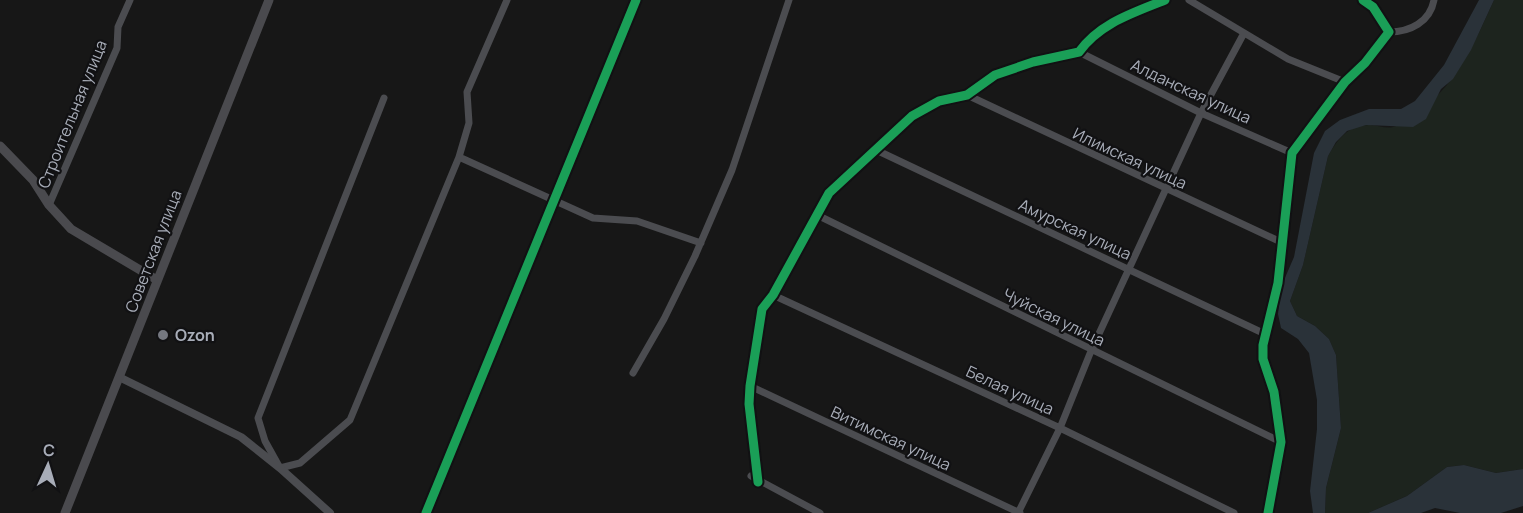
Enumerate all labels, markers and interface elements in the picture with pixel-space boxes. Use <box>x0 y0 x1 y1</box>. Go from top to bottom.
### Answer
street label: Строительная улица <box>32 37 112 191</box>
street label: Алданская улица <box>1127 54 1255 128</box>
street label: Илимская улица <box>1069 122 1191 194</box>
street label: Советская улица <box>120 187 186 315</box>
street label: Амурская улица <box>1015 193 1135 265</box>
street label: Чуйская улица <box>999 283 1109 351</box>
place label: Ozon <box>175 324 215 346</box>
marker: Ozon <box>156 328 170 342</box>
street label: Белая улица <box>963 360 1057 420</box>
street label: Витимская улица <box>827 401 955 475</box>
north arrow <box>18 435 78 495</box>
text: С <box>42 439 56 461</box>

